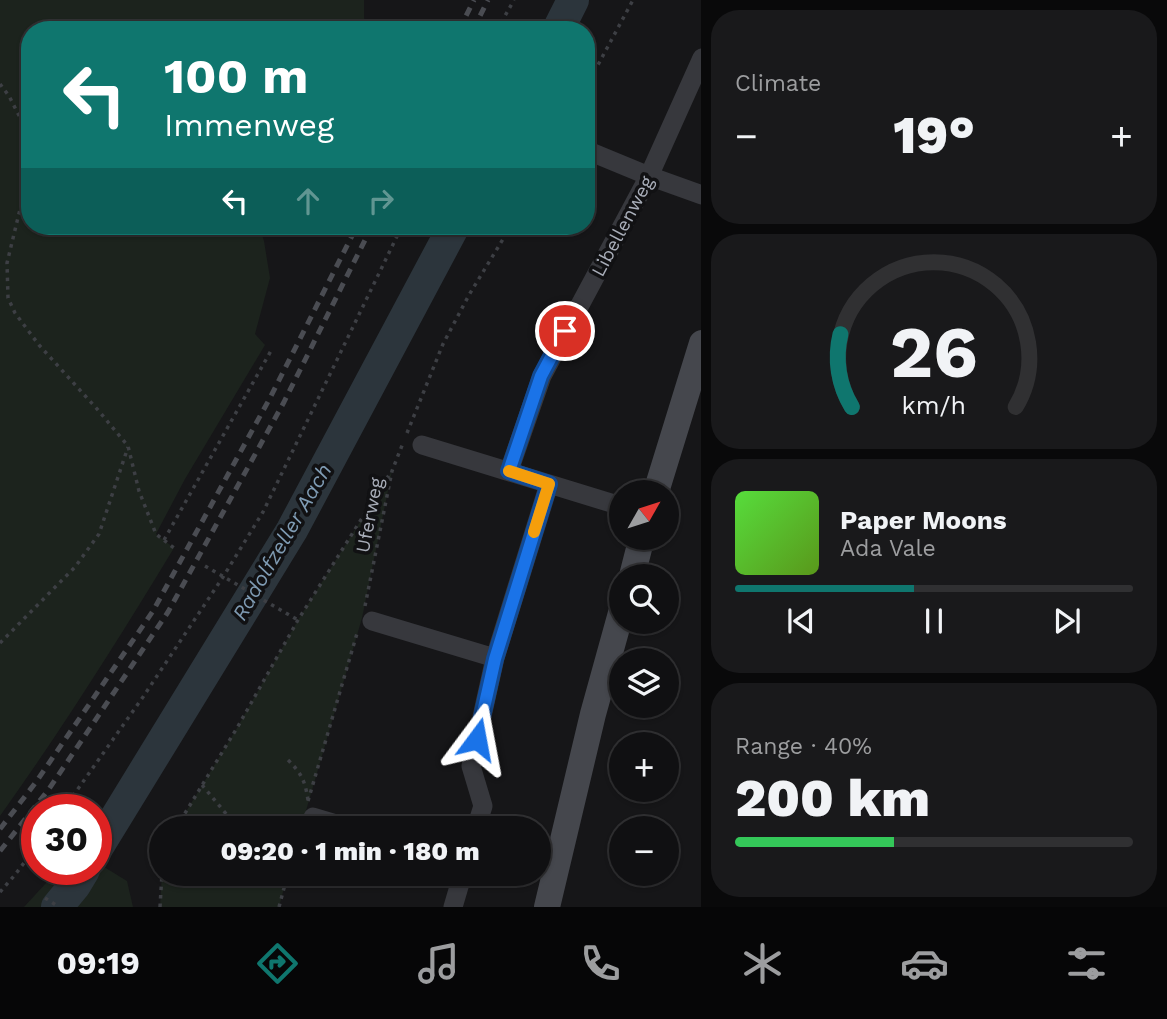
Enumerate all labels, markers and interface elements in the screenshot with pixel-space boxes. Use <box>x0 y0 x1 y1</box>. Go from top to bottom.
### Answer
text: 100 m <box>164 47 308 105</box>
icon: left <box>49 49 140 140</box>
text: Climate <box>735 70 821 97</box>
text: 19° <box>893 105 975 166</box>
text: Immenweg <box>164 106 334 144</box>
text: − <box>735 114 758 158</box>
text: + <box>1110 114 1133 158</box>
street label: Libellenweg <box>586 171 659 280</box>
icon: left <box>216 182 254 220</box>
icon: ahead <box>289 182 327 220</box>
icon: right <box>362 182 400 220</box>
pin <box>535 301 595 361</box>
text: 26 <box>890 310 978 396</box>
icon: arrive <box>546 312 584 350</box>
text: km/h <box>902 391 966 420</box>
water label: Radolfzeller Aach <box>227 459 337 625</box>
street label: Uferweg <box>351 475 388 555</box>
north arrow <box>609 480 679 550</box>
map controls <box>609 480 679 886</box>
text: Paper Moons <box>840 505 1007 535</box>
text: Ada Vale <box>840 535 936 562</box>
button: search <box>609 564 679 634</box>
icon: previous <box>782 602 820 640</box>
icon: pause <box>915 602 953 640</box>
icon: next <box>1048 602 1086 640</box>
button: layers <box>609 648 679 718</box>
position arrow <box>440 702 514 776</box>
button: + <box>609 732 679 802</box>
text: Range · 40% <box>735 733 872 760</box>
text: 200 km <box>735 768 930 829</box>
speed limit sign: 30 <box>21 794 112 885</box>
button: − <box>609 816 679 886</box>
text: 09:20 · 1 min · 180 m <box>220 836 480 866</box>
icon: directions <box>253 939 302 988</box>
icon: music <box>414 939 463 988</box>
icon: phone <box>576 939 625 988</box>
icon: climate <box>738 939 787 988</box>
icon: car <box>900 939 949 988</box>
icon: filters <box>1062 939 1111 988</box>
text: 09:19 <box>56 944 140 982</box>

